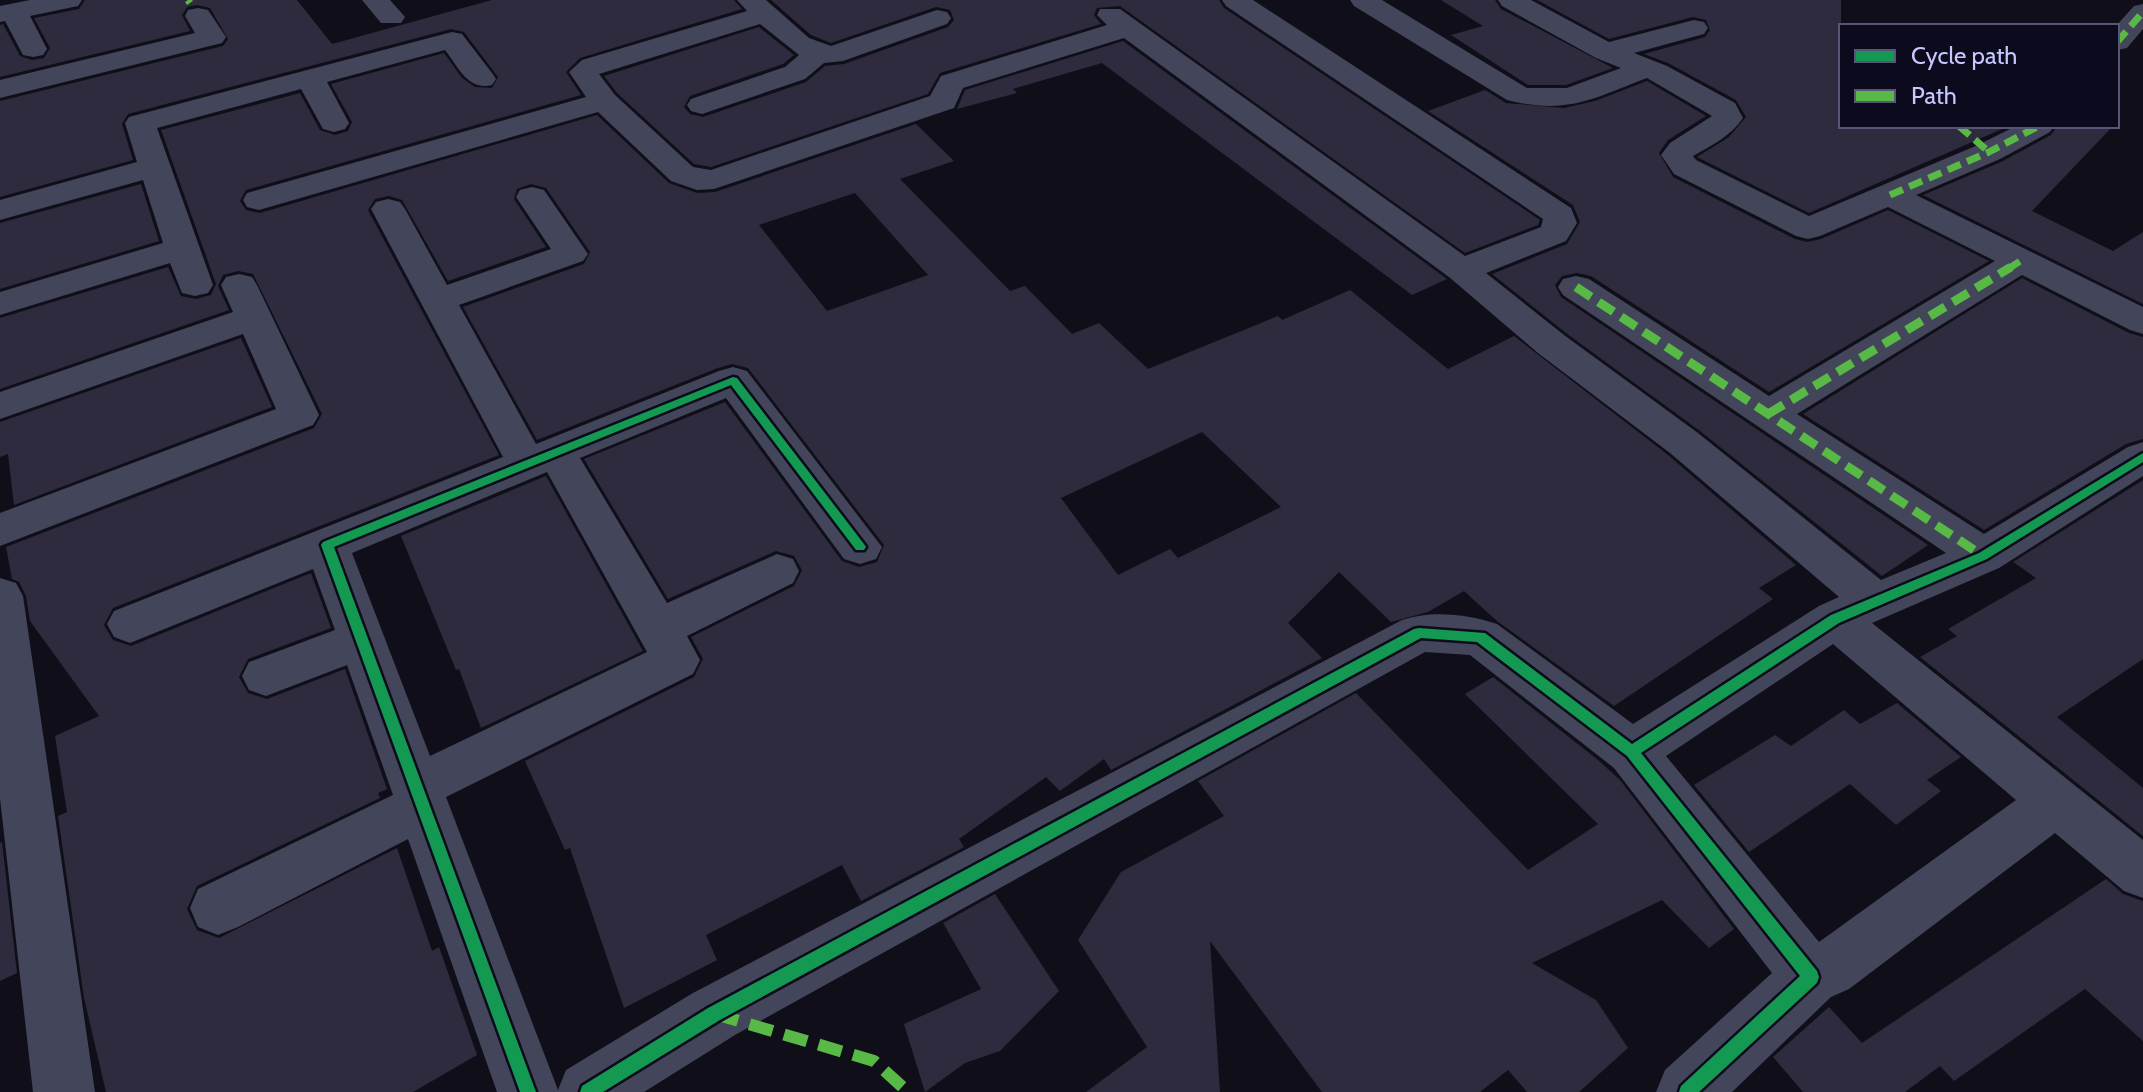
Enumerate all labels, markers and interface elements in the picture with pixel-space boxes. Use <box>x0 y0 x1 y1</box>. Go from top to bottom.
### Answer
legend <box>1839 24 2119 128</box>
text: Cycle path <box>1911 41 2017 70</box>
text: Path <box>1911 81 1957 110</box>

